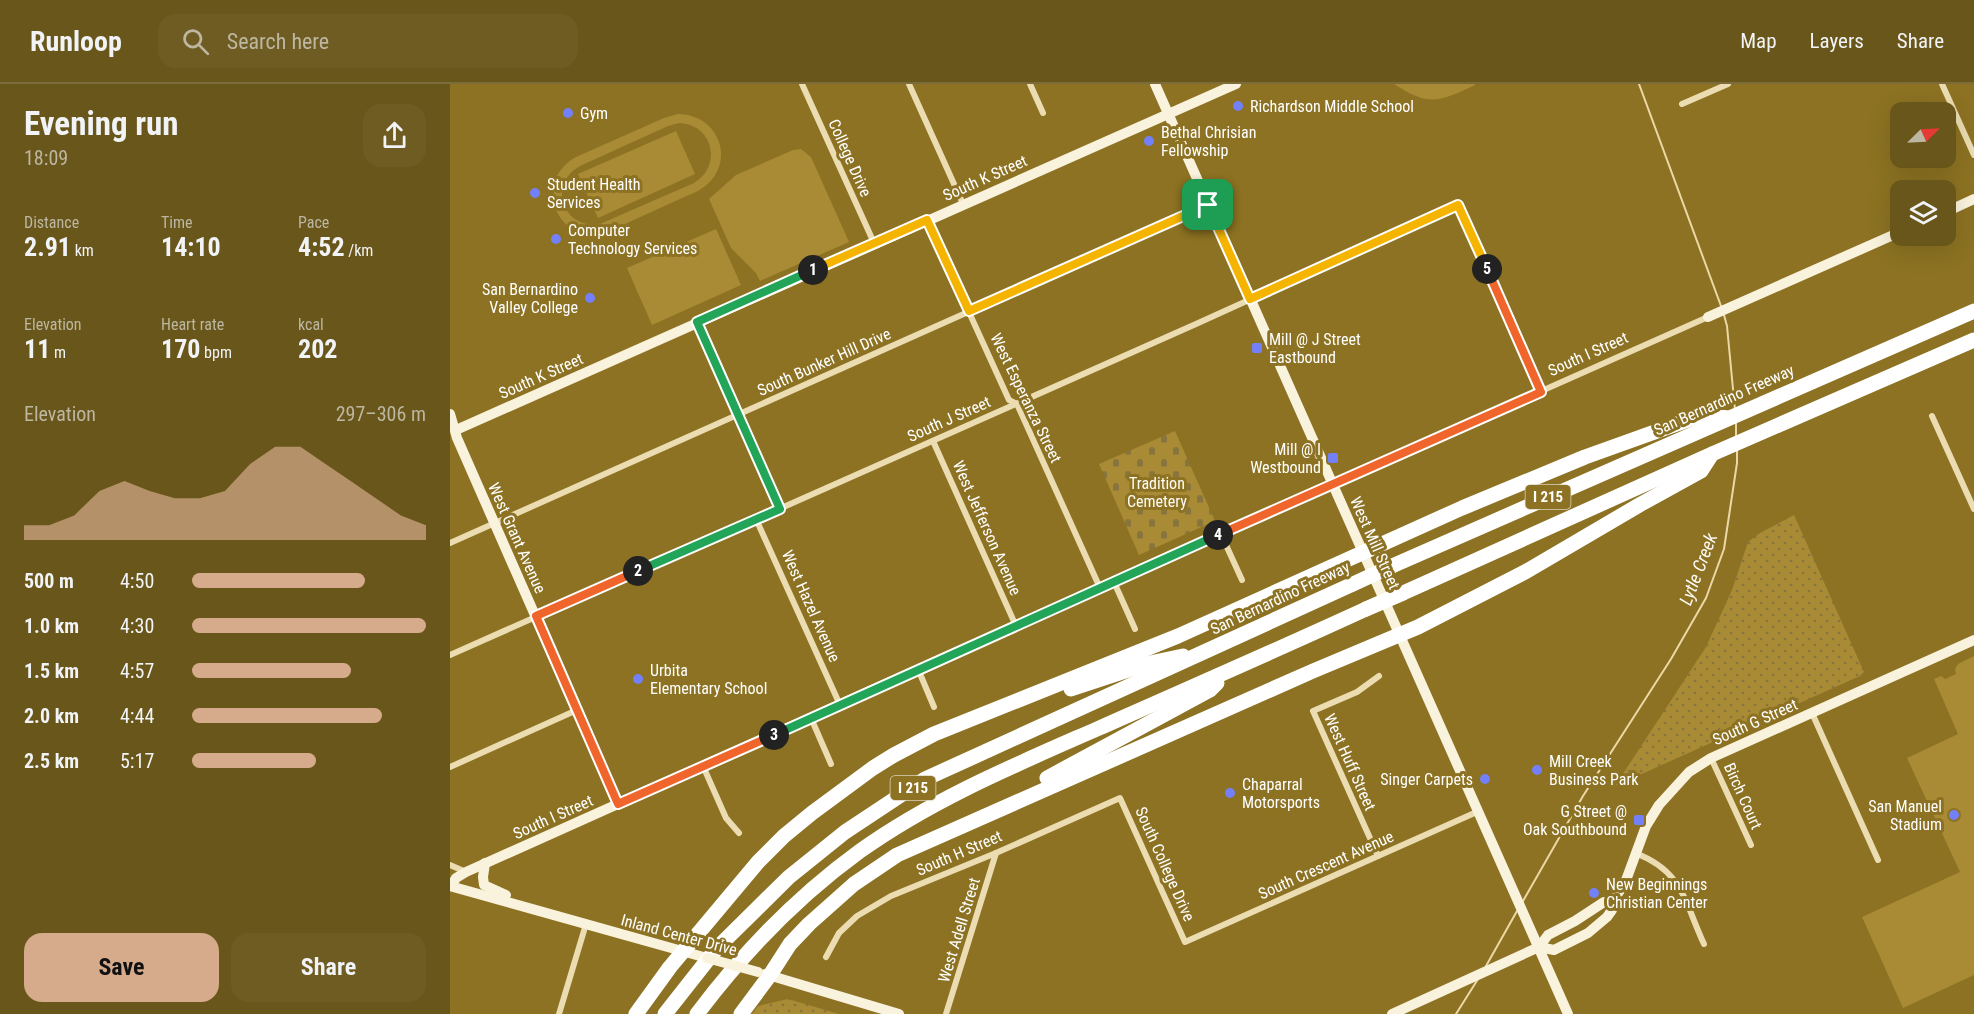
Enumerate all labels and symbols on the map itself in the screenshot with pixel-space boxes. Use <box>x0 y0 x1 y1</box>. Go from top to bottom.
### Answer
place label: Richardson Middle School <box>1250 97 1414 116</box>
marker: Richardson Middle School <box>1231 99 1245 113</box>
north arrow <box>1890 102 1956 168</box>
place label: Gym <box>580 104 608 123</box>
marker: Gym <box>561 106 575 120</box>
street label: College Drive <box>824 116 876 200</box>
place label: Bethal Chrisian Fellowship <box>1161 123 1256 160</box>
marker: Bethal Chrisian Fellowship <box>1142 134 1156 148</box>
street label: South K Street <box>940 151 1030 205</box>
place label: Student Health Services <box>547 175 641 212</box>
pin <box>1182 179 1233 230</box>
marker: Student Health Services <box>528 186 542 200</box>
place label: Computer Technology Services <box>568 221 697 258</box>
marker: Computer Technology Services <box>549 232 563 246</box>
pin: 5 <box>1472 254 1502 284</box>
pin: 1 <box>798 255 828 285</box>
place label: San Bernardino Valley College <box>482 280 578 317</box>
marker: San Bernardino Valley College <box>583 291 597 305</box>
street label: South Bunker Hill Drive <box>754 324 894 400</box>
street label: South I Street <box>1545 328 1631 380</box>
street label: West Esperanza Street <box>986 330 1066 466</box>
place label: Mill @ J Street Eastbound <box>1269 330 1361 367</box>
marker: Mill @ J Street Eastbound <box>1250 341 1264 355</box>
street label: South K Street <box>496 349 586 403</box>
street label: San Bernardino Freeway <box>1651 360 1797 439</box>
street label: South J Street <box>904 392 994 446</box>
place label: Mill @ I Westbound <box>1250 440 1321 477</box>
marker: Mill @ I Westbound <box>1326 451 1340 465</box>
street label: West Jefferson Avenue <box>949 458 1025 598</box>
park label: Tradition Cemetery <box>1127 474 1187 511</box>
street label: West Grant Avenue <box>484 480 550 596</box>
road number: I 215 <box>1526 485 1570 509</box>
street label: West Mill Street <box>1346 494 1404 593</box>
pin: 4 <box>1203 520 1233 550</box>
water label: Lytle Creek <box>1675 529 1722 608</box>
street label: West Hazel Avenue <box>778 547 844 665</box>
pin: 2 <box>623 556 653 586</box>
street label: San Bernardino Freeway <box>1207 557 1353 639</box>
place label: Urbita Elementary School <box>650 661 767 698</box>
marker: Urbita Elementary School <box>631 672 645 686</box>
street label: South G Street <box>1710 695 1801 749</box>
street label: West Huff Street <box>1320 711 1380 814</box>
pin: 3 <box>759 720 789 750</box>
place label: Mill Creek Business Park <box>1549 752 1639 789</box>
street label: Birch Court <box>1720 760 1766 832</box>
marker: Mill Creek Business Park <box>1530 763 1544 777</box>
place label: Singer Carpets <box>1380 770 1473 789</box>
marker: Singer Carpets <box>1478 772 1492 786</box>
place label: Chaparral Motorsports <box>1242 775 1320 812</box>
road number: I 215 <box>890 776 936 800</box>
marker: Chaparral Motorsports <box>1223 786 1237 800</box>
street label: South I Street <box>510 791 596 843</box>
place label: San Manuel Stadium <box>1868 797 1942 834</box>
place label: G Street @ Oak Southbound <box>1523 802 1627 839</box>
street label: South College Drive <box>1131 804 1199 924</box>
marker: San Manuel Stadium <box>1947 808 1961 822</box>
marker: G Street @ Oak Southbound <box>1632 813 1646 827</box>
street label: South H Street <box>913 826 1005 880</box>
street label: South Crescent Avenue <box>1255 827 1397 903</box>
street label: West Adell Street <box>934 875 984 985</box>
place label: New Beginnings Christian Center <box>1606 875 1708 912</box>
marker: New Beginnings Christian Center <box>1587 886 1601 900</box>
street label: Inland Center Drive <box>619 910 739 960</box>

